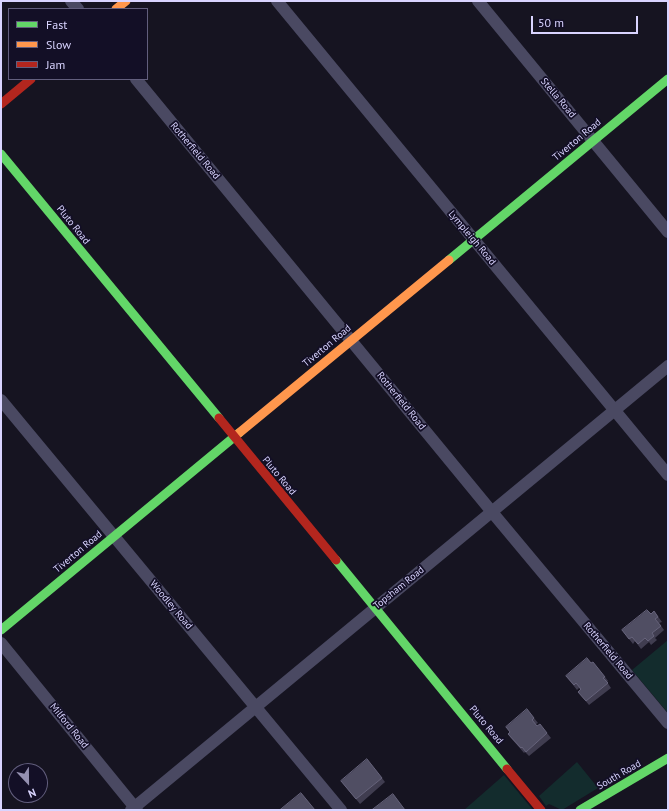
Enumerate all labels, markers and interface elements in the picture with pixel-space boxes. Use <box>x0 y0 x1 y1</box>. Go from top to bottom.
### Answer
legend <box>8 8 148 80</box>
scale bar <box>533 8 640 34</box>
text: 50 m <box>538 15 564 30</box>
text: Fast <box>46 17 67 32</box>
text: Slow <box>46 37 71 52</box>
text: Jam <box>46 57 65 72</box>
street label: Stella Road <box>538 76 578 120</box>
street label: Tiverton Road <box>550 116 604 164</box>
street label: Rotherfield Road <box>168 120 222 182</box>
street label: Pluto Road <box>54 203 92 247</box>
street label: Lympleigh Road <box>446 208 498 268</box>
street label: Tiverton Road <box>300 322 354 370</box>
street label: Rotherfield Road <box>374 370 428 432</box>
street label: Pluto Road <box>259 454 299 498</box>
street label: Tiverton Road <box>51 528 105 576</box>
street label: Topsham Road <box>371 564 427 612</box>
street label: Woodley Road <box>147 578 195 632</box>
street label: Rotherfield Road <box>581 620 635 682</box>
street label: Milford Road <box>47 701 91 751</box>
street label: Pluto Road <box>466 703 506 747</box>
street label: South Road <box>595 758 643 792</box>
north arrow <box>8 763 48 803</box>
text: N <box>26 785 38 801</box>

